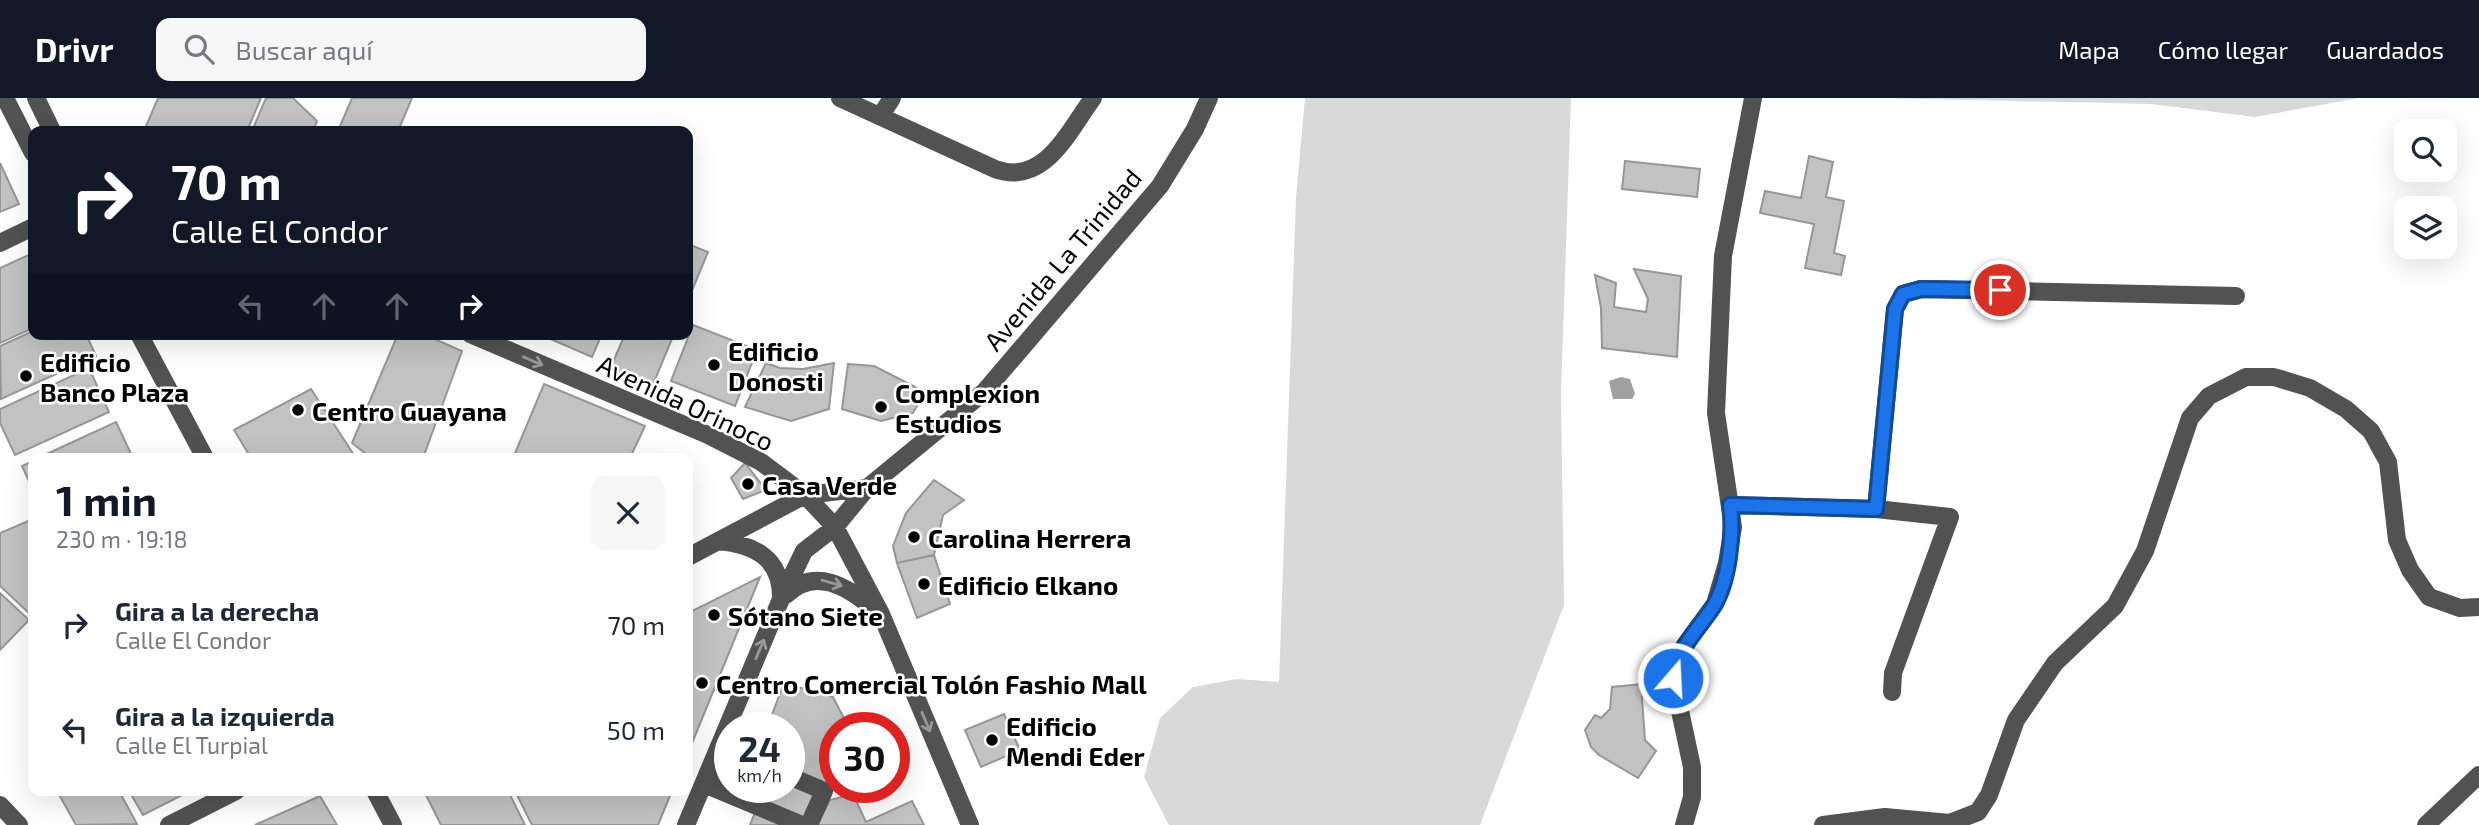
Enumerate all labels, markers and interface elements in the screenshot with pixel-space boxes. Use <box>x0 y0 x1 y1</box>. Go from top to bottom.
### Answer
search box <box>156 18 646 81</box>
text: Drivr <box>35 29 114 69</box>
icon: search <box>180 30 218 68</box>
text: Buscar aquí <box>236 34 373 65</box>
text: Mapa <box>2058 35 2120 64</box>
text: Cómo llegar <box>2158 35 2288 64</box>
text: Guardados <box>2326 35 2444 64</box>
map controls <box>2394 119 2457 259</box>
button: search <box>2394 119 2457 182</box>
text: 70 m <box>171 151 282 210</box>
icon: right <box>56 154 147 245</box>
street label: Avenida La Trinidad <box>977 162 1147 356</box>
button: layers <box>2394 196 2457 259</box>
text: Calle El Condor <box>171 211 388 249</box>
pin <box>1970 260 2030 320</box>
icon: arrive <box>1981 271 2019 309</box>
icon: left <box>232 287 270 325</box>
icon: ahead <box>305 287 343 325</box>
icon: ahead <box>378 287 416 325</box>
icon: right <box>451 287 489 325</box>
place label: Edificio Donosti <box>728 335 824 396</box>
place label: Edificio Banco Plaza <box>40 346 189 407</box>
street label: Avenida Orinoco <box>593 348 779 456</box>
one-way arrow <box>521 355 543 368</box>
marker: Edificio Donosti <box>706 357 722 373</box>
marker: Edificio Banco Plaza <box>18 368 34 384</box>
place label: Complexion Estudios <box>895 377 1040 438</box>
place label: Centro Guayana <box>312 395 507 427</box>
marker: Complexion Estudios <box>873 399 889 415</box>
marker: Centro Guayana <box>290 402 306 418</box>
place label: Casa Verde <box>762 469 897 500</box>
text: 1 min <box>56 474 157 524</box>
button: close <box>591 476 665 550</box>
marker: Casa Verde <box>740 476 756 492</box>
place label: Carolina Herrera <box>928 522 1131 553</box>
text: 230 m · 19:18 <box>56 525 187 553</box>
marker: Carolina Herrera <box>906 529 922 545</box>
place label: Edificio Elkano <box>938 569 1118 600</box>
marker: Edificio Elkano <box>916 576 932 592</box>
one-way arrow <box>821 578 843 591</box>
text: Gira a la derecha <box>115 595 319 626</box>
place label: Sótano Siete <box>728 600 883 631</box>
icon: right <box>56 606 94 644</box>
marker: Sótano Siete <box>706 607 722 623</box>
text: 70 m <box>607 609 665 640</box>
text: Calle El Condor <box>115 626 271 654</box>
one-way arrow <box>754 639 767 660</box>
position arrow <box>1636 641 1710 715</box>
place label: Centro Comercial Tolón Fashio Mall <box>716 668 1147 699</box>
marker: Centro Comercial Tolón Fashio Mall <box>694 675 710 691</box>
text: Gira a la izquierda <box>115 700 335 731</box>
place label: Edificio Mendi Eder <box>1006 710 1145 771</box>
icon: left <box>56 711 94 749</box>
one-way arrow <box>920 711 933 732</box>
speed limit sign: 30 <box>819 712 910 803</box>
text: 50 m <box>607 714 665 745</box>
text: 24 <box>738 727 781 769</box>
text: Calle El Turpial <box>115 731 268 759</box>
marker: Edificio Mendi Eder <box>984 732 1000 748</box>
text: km/h <box>737 764 782 786</box>

